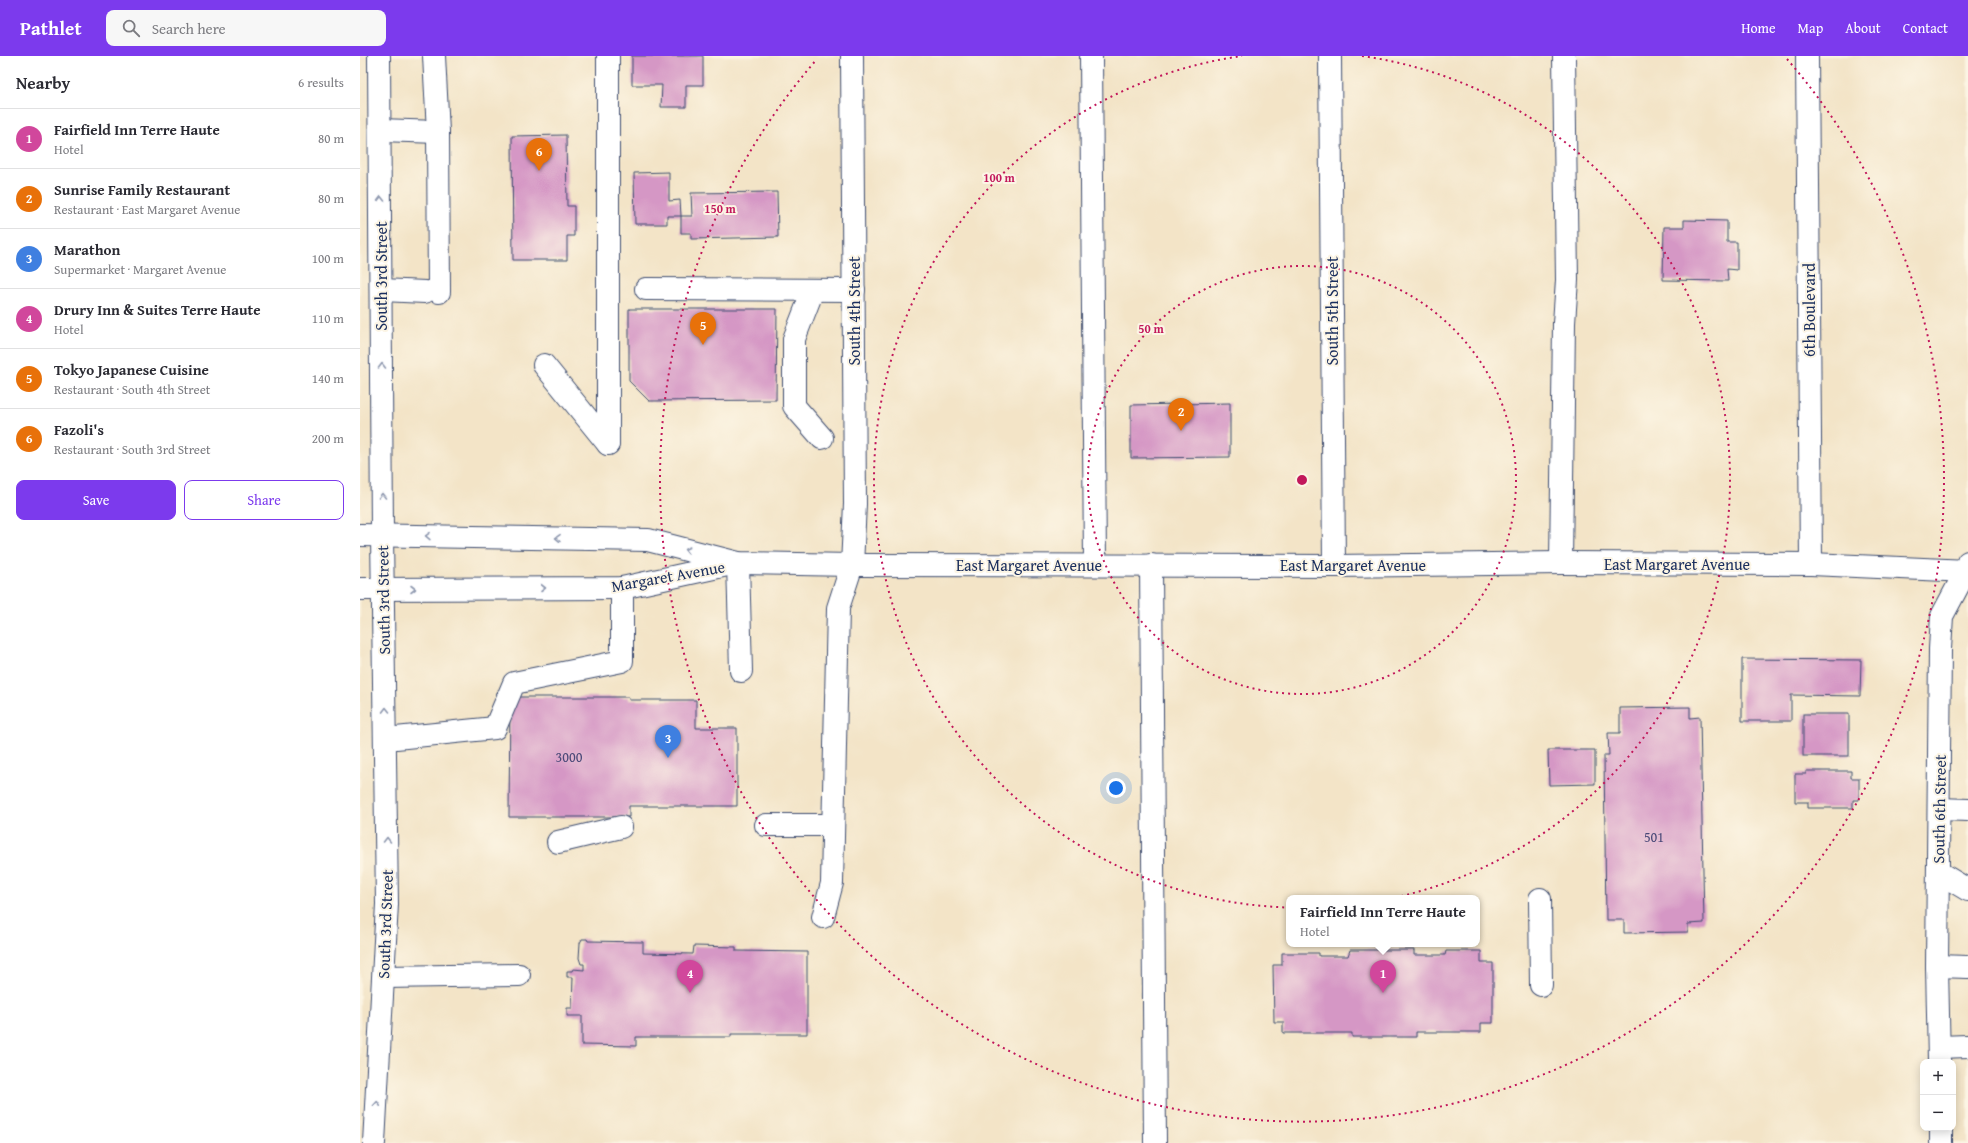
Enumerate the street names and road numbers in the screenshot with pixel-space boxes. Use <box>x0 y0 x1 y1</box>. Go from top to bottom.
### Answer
street label: South 3rd Street <box>369 221 393 331</box>
street label: South 4th Street <box>842 256 866 366</box>
street label: South 5th Street <box>1320 256 1344 366</box>
street label: 6th Boulevard <box>1797 263 1821 357</box>
street label: South 3rd Street <box>370 545 396 655</box>
street label: East Margaret Avenue <box>1604 552 1750 576</box>
street label: East Margaret Avenue <box>956 553 1102 577</box>
street label: East Margaret Avenue <box>1280 553 1426 577</box>
street label: Margaret Avenue <box>609 554 727 598</box>
street label: South 6th Street <box>1926 754 1952 864</box>
street label: South 3rd Street <box>371 869 399 979</box>

